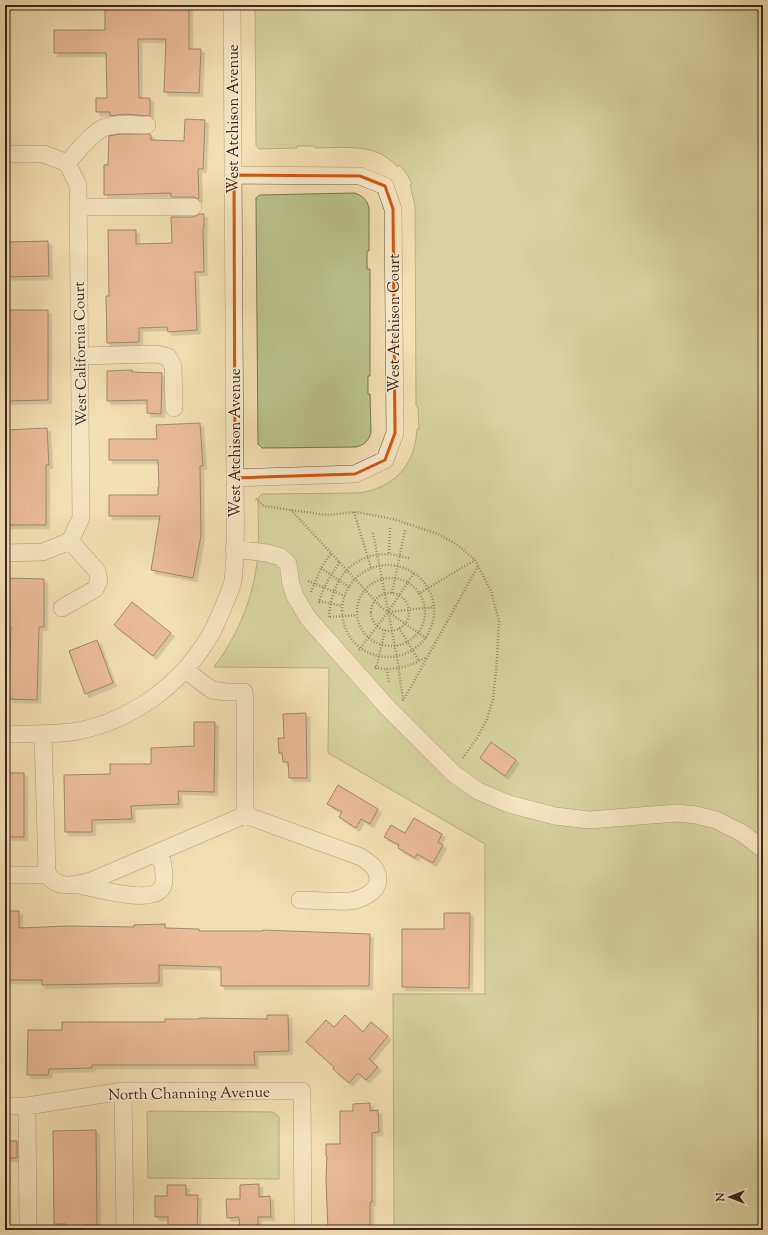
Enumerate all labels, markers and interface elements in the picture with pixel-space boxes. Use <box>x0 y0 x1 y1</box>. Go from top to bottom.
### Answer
street label: West Atchison Avenue <box>224 44 245 194</box>
street label: West Atchison Court <box>385 254 406 392</box>
street label: West California Court <box>70 281 93 427</box>
street label: West Atchison Avenue <box>226 368 247 518</box>
street label: North Channing Avenue <box>108 1083 270 1106</box>
north arrow <box>710 1177 750 1217</box>
text: N <box>713 1192 729 1202</box>

